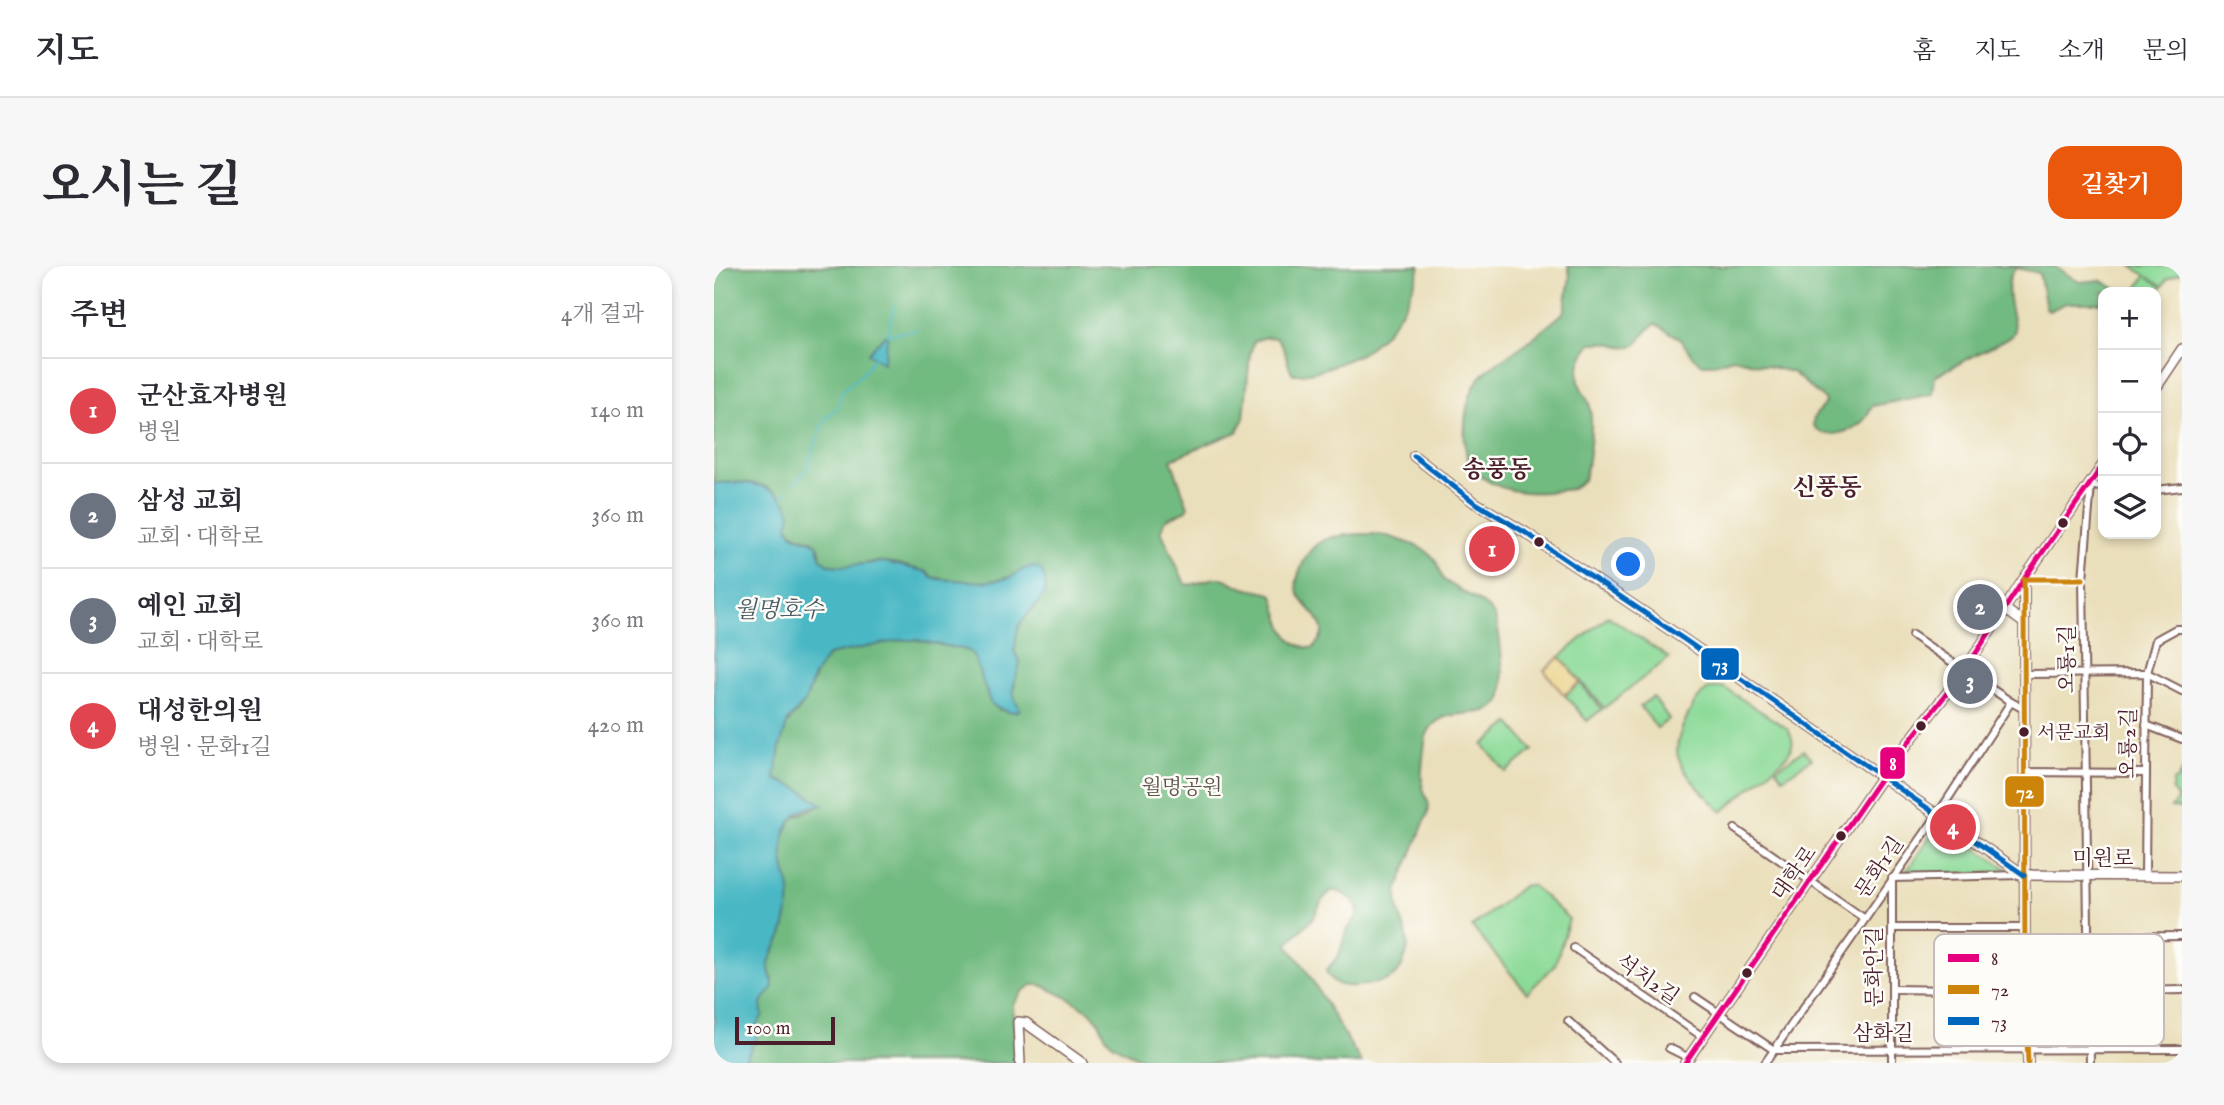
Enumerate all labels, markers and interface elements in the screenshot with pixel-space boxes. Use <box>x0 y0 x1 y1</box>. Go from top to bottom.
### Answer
text: 지도 <box>35 31 99 73</box>
text: 홈 <box>1913 36 1936 67</box>
text: 지도 <box>1974 36 2020 67</box>
text: 소개 <box>2058 36 2105 67</box>
text: 문의 <box>2143 36 2189 67</box>
button: 길찾기 <box>2048 146 2182 219</box>
text: 오시는 길 <box>42 157 242 219</box>
map controls <box>2098 287 2161 539</box>
button: + <box>2098 287 2161 350</box>
text: 주변 <box>70 297 128 335</box>
text: 4개 결과 <box>561 300 644 329</box>
button: − <box>2098 350 2161 413</box>
text: 군산효자병원 <box>137 380 288 413</box>
text: 1 <box>89 396 97 425</box>
text: 140 m <box>590 396 644 425</box>
button: locate <box>2098 413 2161 476</box>
text: 병원 <box>137 418 181 447</box>
district label: 송풍동 <box>1462 455 1532 486</box>
district label: 신풍동 <box>1792 473 1862 504</box>
button: layers <box>2098 476 2161 539</box>
text: 삼성 교회 <box>137 485 243 518</box>
text: 2 <box>88 501 98 530</box>
text: 360 m <box>592 501 644 530</box>
unlabelled marker <box>2056 516 2070 530</box>
text: 교회 · 대학로 <box>137 523 263 552</box>
pin: 1 <box>1469 523 1515 575</box>
unlabelled marker <box>1532 535 1546 549</box>
your location <box>1611 547 1645 581</box>
pin: 2 <box>1957 581 2003 633</box>
text: 예인 교회 <box>137 590 243 623</box>
water label: 월명호수 <box>735 596 825 625</box>
text: 3 <box>89 606 97 635</box>
text: 360 m <box>592 606 644 635</box>
street label: 오룡1길 <box>2055 625 2082 693</box>
text: 교회 · 대학로 <box>137 628 263 657</box>
line badge: 73 <box>1700 647 1740 681</box>
text: 73 <box>1712 654 1728 678</box>
pin: 3 <box>1947 655 1993 707</box>
text: 대성한의원 <box>137 695 263 728</box>
street label: 오룡2길 <box>2115 707 2144 779</box>
text: 4 <box>87 711 99 740</box>
text: 420 m <box>588 711 644 740</box>
unlabelled marker <box>1914 719 1928 733</box>
place label: 서문교회 <box>2037 722 2110 746</box>
marker: 서문교회 <box>2017 725 2031 739</box>
text: 병원 · 문화1길 <box>137 733 272 762</box>
line badge: 8 <box>1879 746 1906 780</box>
text: 8 <box>1889 753 1897 777</box>
park label: 월명공원 <box>1141 775 1223 802</box>
line badge: 72 <box>2004 775 2045 808</box>
text: 72 <box>2016 781 2034 805</box>
pin: 4 <box>1930 801 1976 853</box>
unlabelled marker <box>1834 829 1848 843</box>
street label: 문화1길 <box>1850 832 1911 904</box>
street label: 대학로 <box>1767 841 1824 907</box>
street label: 미원로 <box>2073 846 2133 873</box>
street label: 문화안길 <box>1862 926 1889 1008</box>
legend <box>1934 934 2164 1046</box>
text: 8 <box>1991 948 1998 972</box>
street label: 석치2길 <box>1610 949 1684 1012</box>
unlabelled marker <box>1740 966 1754 980</box>
text: 72 <box>1991 979 2009 1003</box>
text: 73 <box>1991 1011 2007 1035</box>
scale bar <box>735 1014 835 1046</box>
text: 100 m <box>746 1017 790 1041</box>
street label: 삼화길 <box>1853 1021 1913 1048</box>

